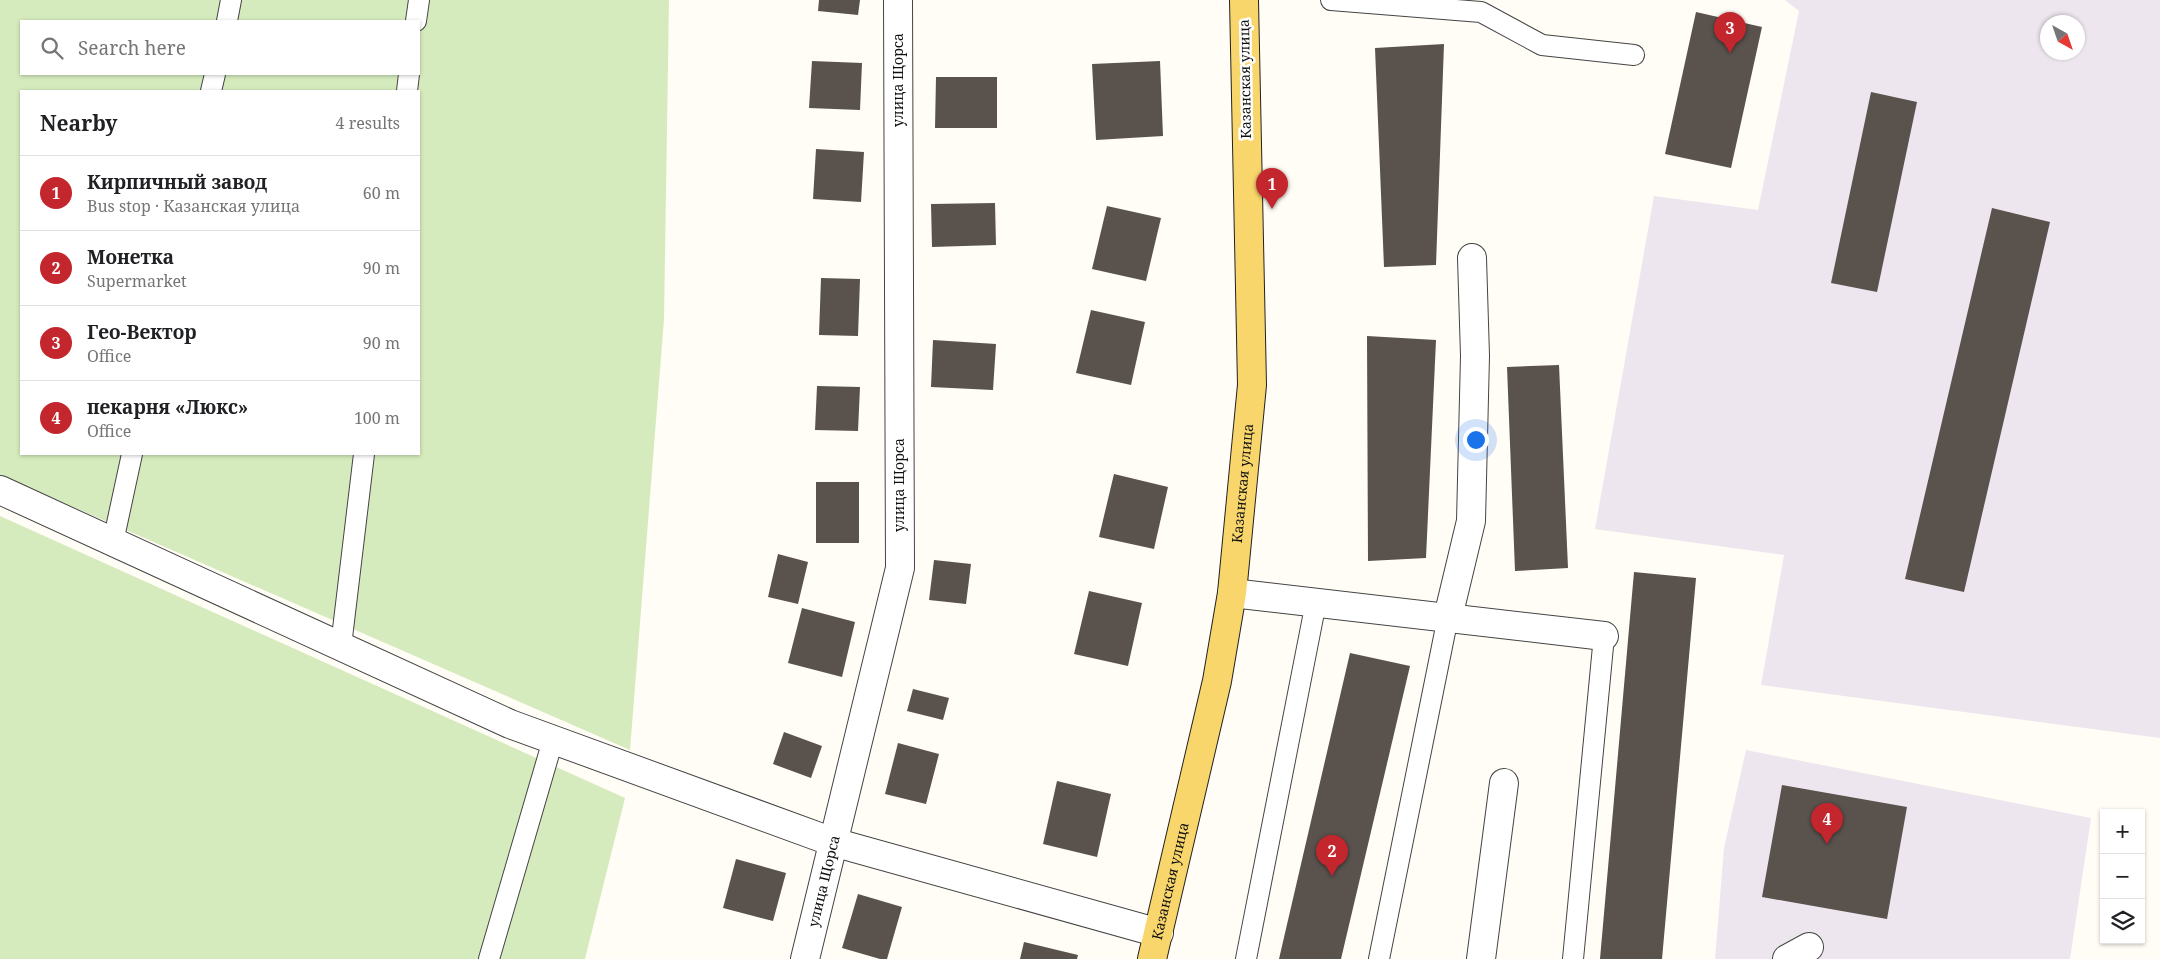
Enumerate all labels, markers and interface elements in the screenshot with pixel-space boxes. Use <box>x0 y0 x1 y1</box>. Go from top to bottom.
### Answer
pin: 3 <box>1714 12 1746 53</box>
north arrow <box>2040 15 2085 60</box>
street label: Казанская улица <box>1234 19 1255 139</box>
search box <box>20 20 420 75</box>
street label: улица Щорса <box>888 33 907 127</box>
icon: search <box>38 34 66 62</box>
text: Search here <box>78 35 186 61</box>
text: Nearby <box>40 109 118 137</box>
text: 4 results <box>336 112 400 134</box>
pin: 1 <box>1256 168 1288 209</box>
text: Кирпичный завод <box>87 169 267 195</box>
text: 1 <box>51 182 61 204</box>
text: 60 m <box>363 182 400 204</box>
text: Bus stop · Казанская улица <box>87 195 300 217</box>
text: Монетка <box>87 244 174 270</box>
text: 2 <box>51 257 61 279</box>
text: 90 m <box>363 257 400 279</box>
text: Supermarket <box>87 270 187 292</box>
text: Гео-Вектор <box>87 319 196 345</box>
text: 3 <box>51 332 61 354</box>
text: 90 m <box>363 332 400 354</box>
text: Office <box>87 345 131 367</box>
text: пекарня «Люкс» <box>87 394 248 420</box>
text: 4 <box>51 407 61 429</box>
text: 100 m <box>354 407 400 429</box>
text: Office <box>87 420 131 442</box>
street label: Казанская улица <box>1227 423 1257 544</box>
your location <box>1463 427 1489 453</box>
street label: улица Щорса <box>889 438 908 532</box>
pin: 4 <box>1811 803 1843 844</box>
map controls <box>2100 809 2145 944</box>
button: + <box>2100 809 2145 854</box>
street label: Казанская улица <box>1147 820 1193 942</box>
street label: улица Щорса <box>803 833 844 929</box>
pin: 2 <box>1316 835 1348 876</box>
button: − <box>2100 854 2145 899</box>
button: layers <box>2100 899 2145 944</box>

